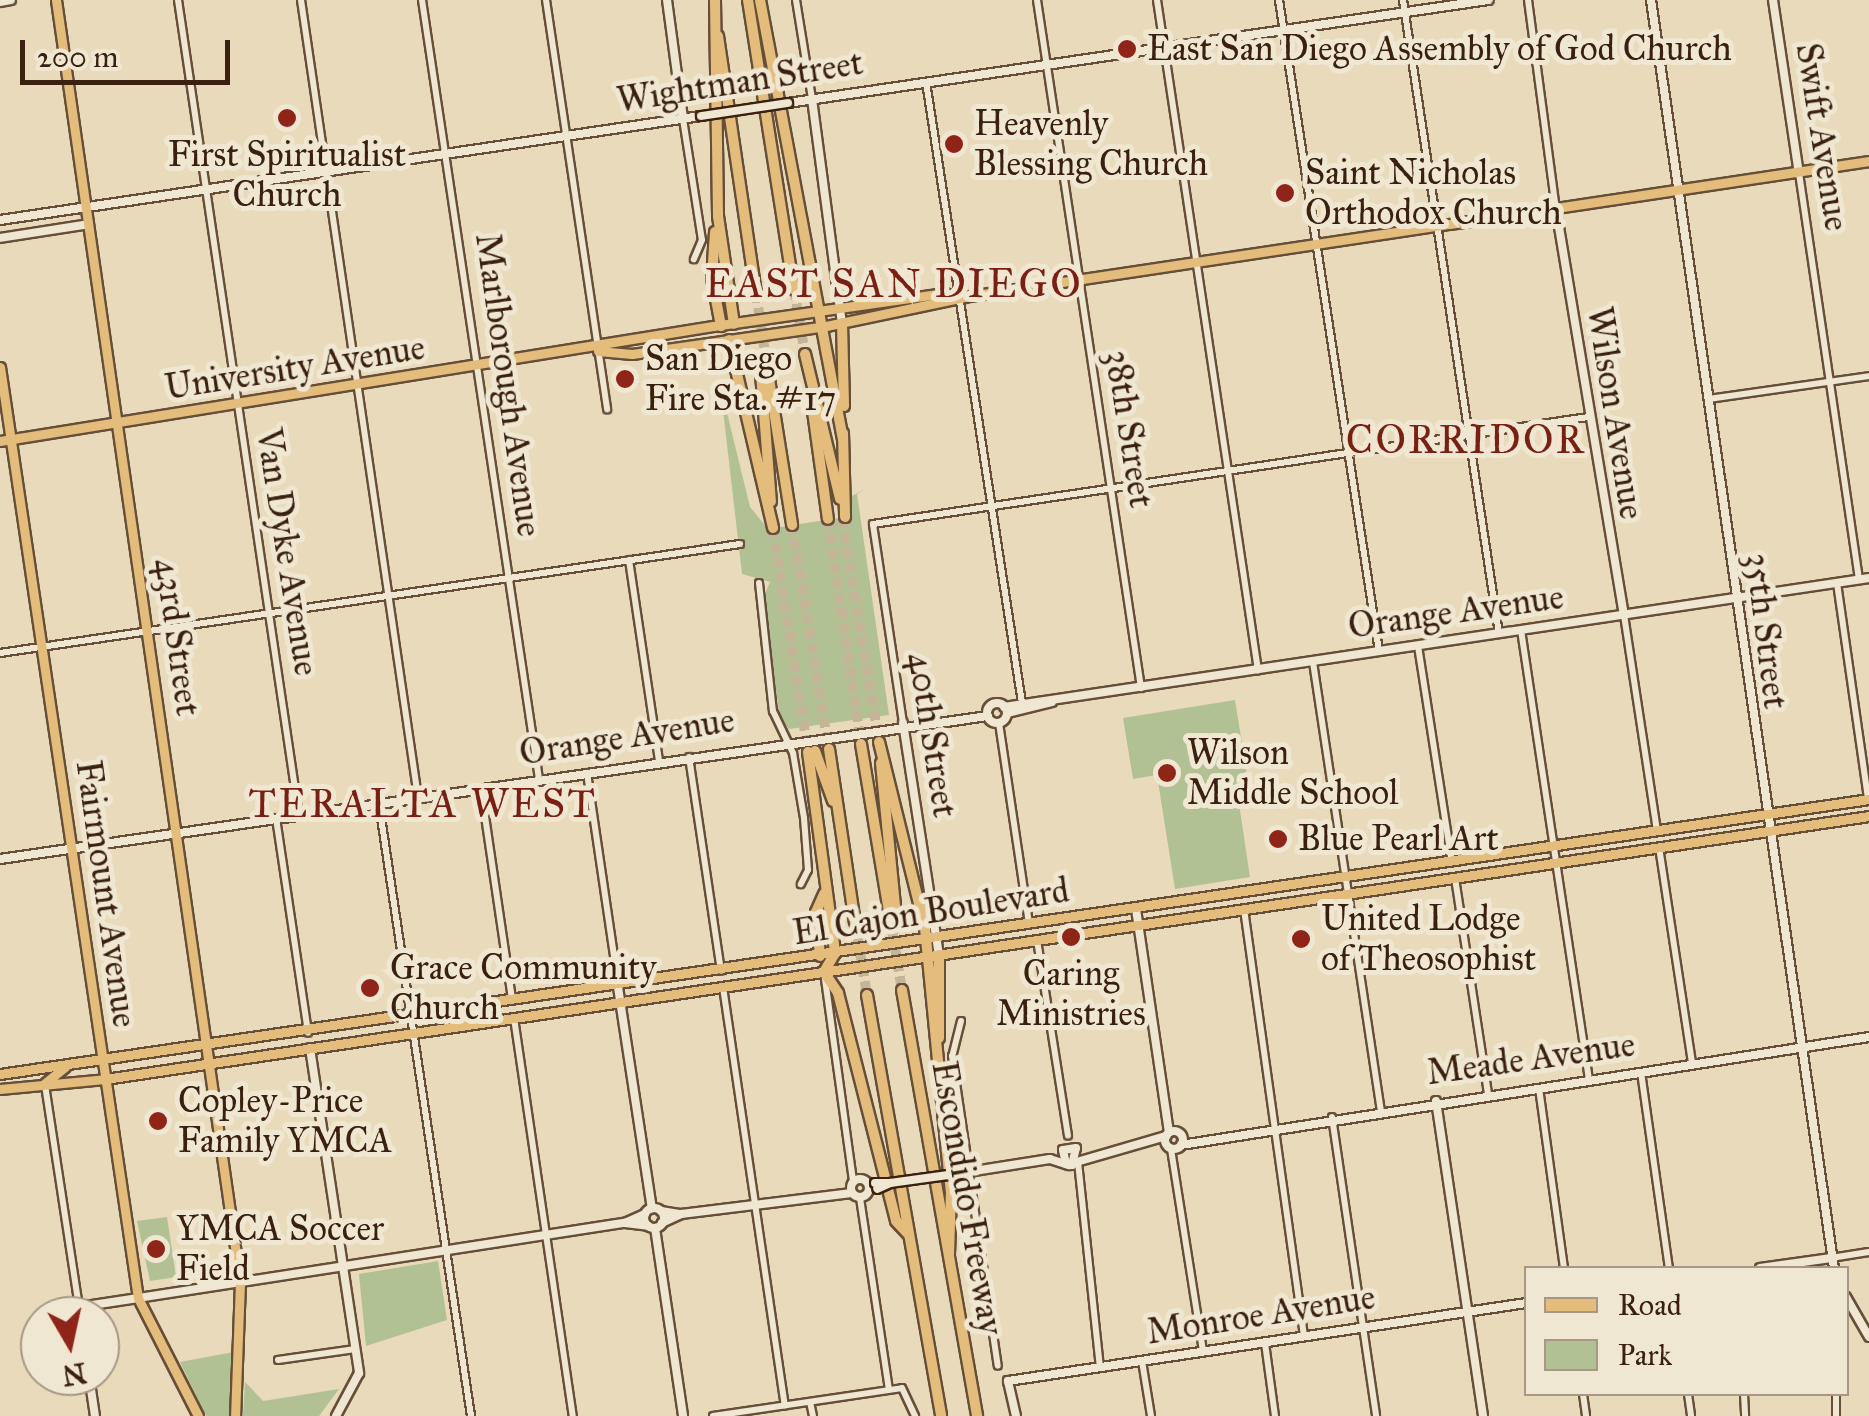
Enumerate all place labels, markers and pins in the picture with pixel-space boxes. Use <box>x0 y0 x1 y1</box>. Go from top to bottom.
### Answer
place label: East San Diego Assembly of God Church <box>1147 28 1732 70</box>
marker: East San Diego Assembly of God Church <box>1116 38 1138 60</box>
place label: Heavenly Blessing Church <box>974 103 1208 185</box>
marker: First Spiritualist Church <box>276 107 298 129</box>
marker: Heavenly Blessing Church <box>943 133 965 155</box>
place label: First Spiritualist Church <box>168 134 406 216</box>
place label: Saint Nicholas Orthodox Church <box>1305 152 1562 234</box>
marker: Saint Nicholas Orthodox Church <box>1274 182 1296 204</box>
place label: San Diego Fire Sta. #17 <box>645 338 836 420</box>
marker: San Diego Fire Sta. #17 <box>614 368 636 390</box>
place label: Wilson Middle School <box>1187 732 1399 814</box>
marker: Wilson Middle School <box>1156 762 1178 784</box>
place label: Blue Pearl Art <box>1298 818 1499 860</box>
marker: Blue Pearl Art <box>1267 828 1289 850</box>
place label: United Lodge of Theosophist <box>1321 898 1536 980</box>
marker: Caring Ministries <box>1060 926 1082 948</box>
marker: United Lodge of Theosophist <box>1290 928 1312 950</box>
place label: Grace Community Church <box>390 947 656 1029</box>
place label: Caring Ministries <box>996 953 1146 1035</box>
marker: Grace Community Church <box>359 977 381 999</box>
place label: Copley-Price Family YMCA <box>178 1080 392 1162</box>
marker: Copley-Price Family YMCA <box>147 1110 169 1132</box>
place label: YMCA Soccer Field <box>176 1208 384 1290</box>
marker: YMCA Soccer Field <box>145 1238 167 1260</box>

